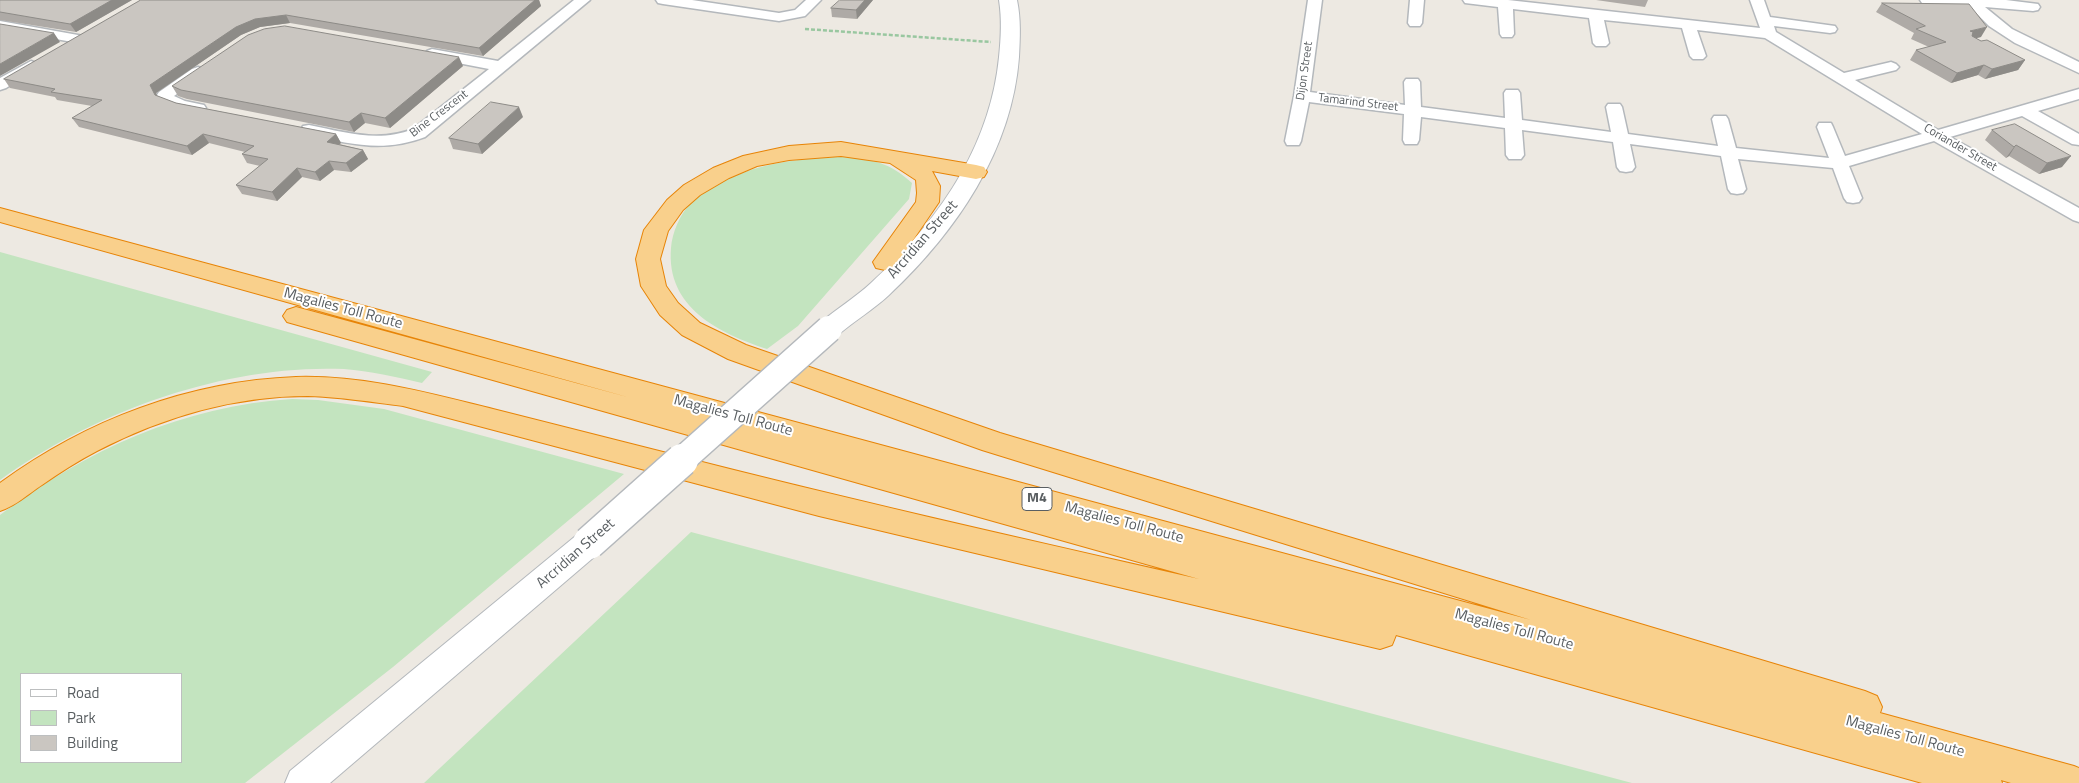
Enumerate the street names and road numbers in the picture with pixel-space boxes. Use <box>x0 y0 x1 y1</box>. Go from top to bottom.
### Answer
street label: Dijon Street <box>1294 41 1316 101</box>
street label: Bine Crescent <box>407 87 471 141</box>
street label: Tamarind Street <box>1317 91 1399 115</box>
street label: Coriander Street <box>1921 121 1999 175</box>
street label: Arcridian Street <box>884 197 962 283</box>
street label: Magalies Toll Route <box>282 284 404 334</box>
street label: Magalies Toll Route <box>672 391 794 441</box>
road number: M4 <box>1022 488 1052 510</box>
street label: Magalies Toll Route <box>1063 498 1185 548</box>
street label: Arcridian Street <box>533 515 619 593</box>
street label: Magalies Toll Route <box>1453 605 1575 655</box>
street label: Magalies Toll Route <box>1844 712 1966 762</box>

